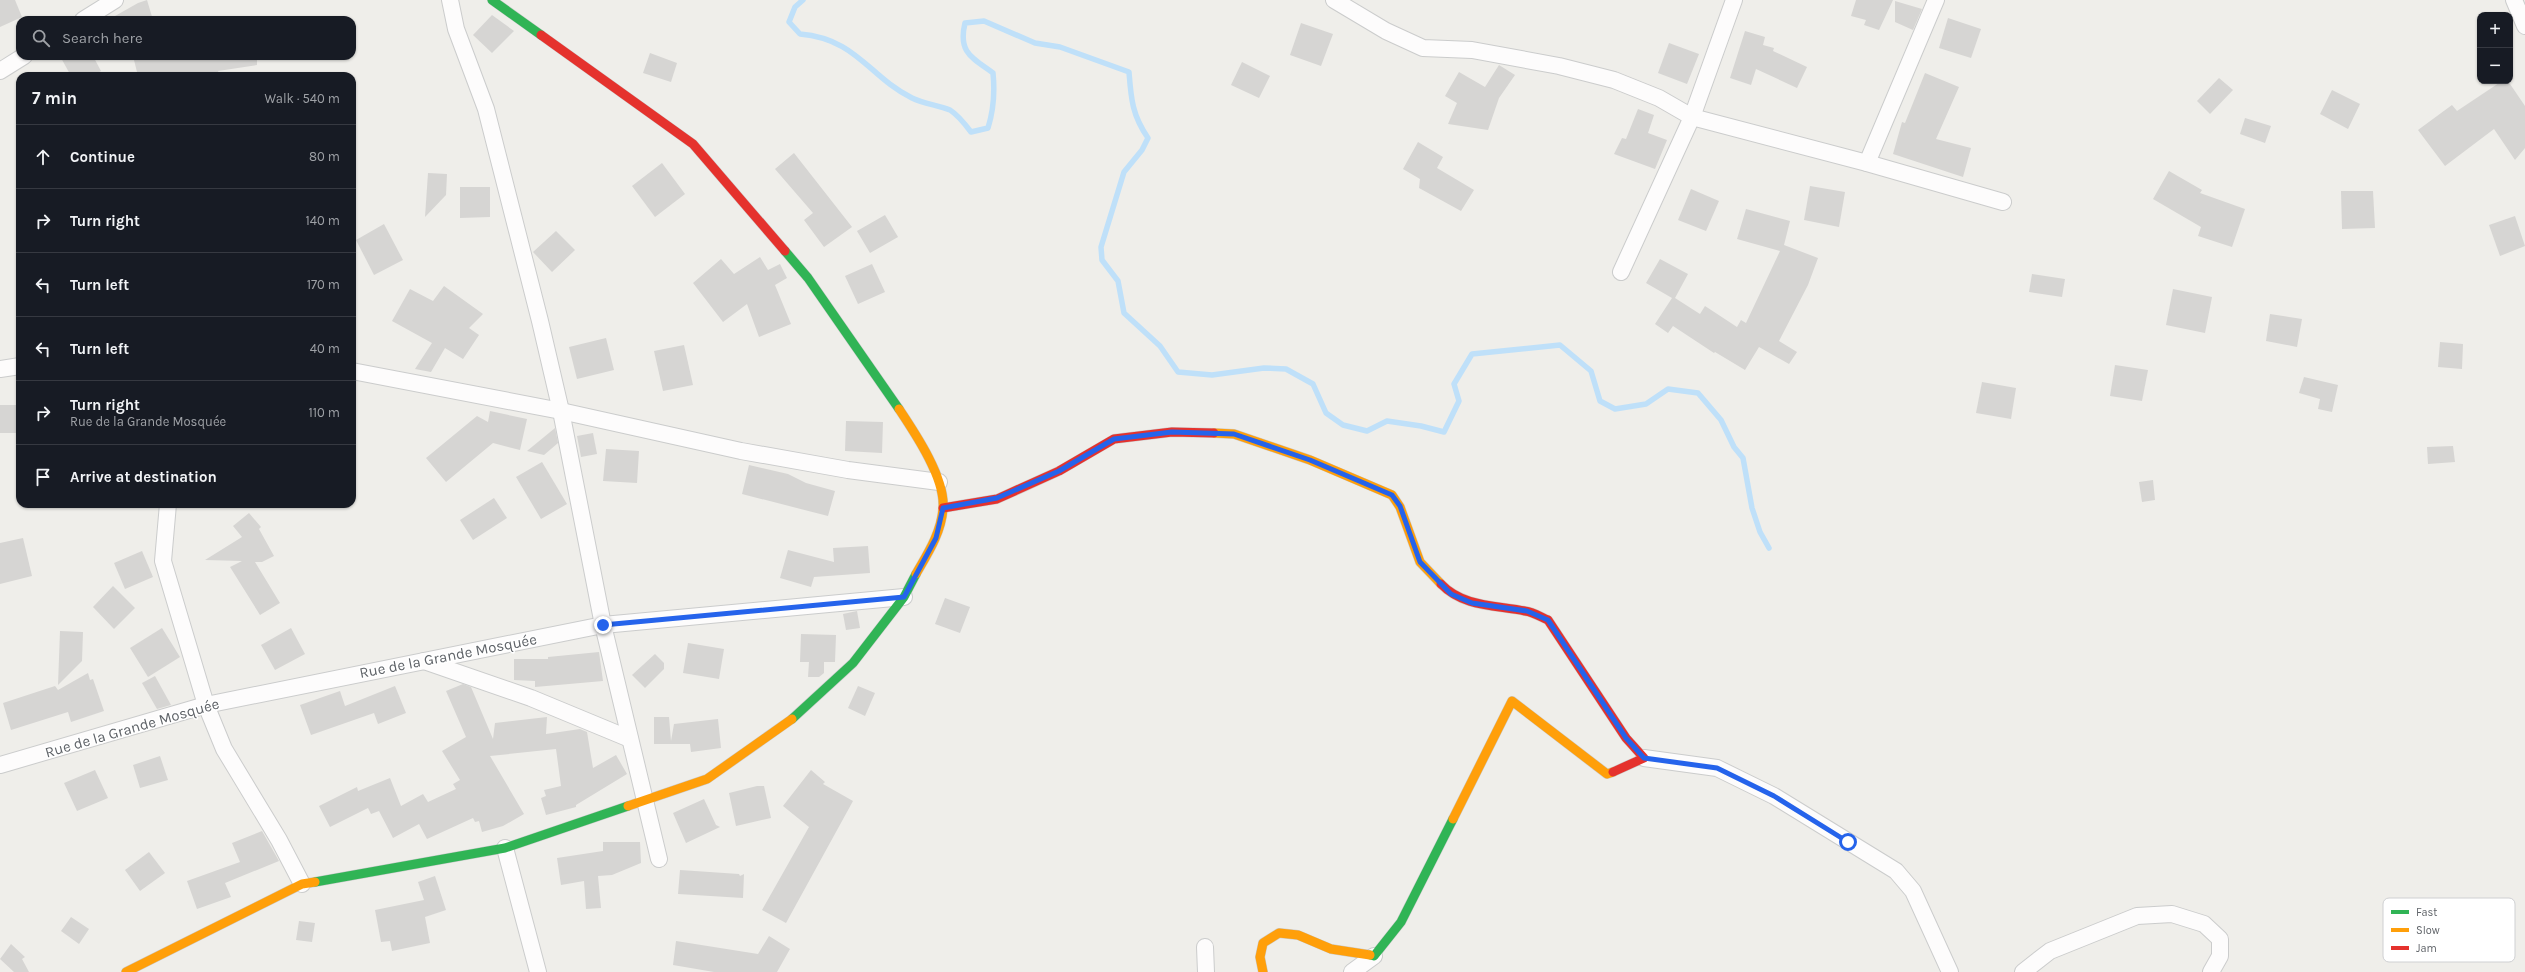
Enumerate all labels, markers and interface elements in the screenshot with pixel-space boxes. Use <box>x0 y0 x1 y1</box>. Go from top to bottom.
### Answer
map controls <box>2477 12 2513 84</box>
button: + <box>2477 12 2513 48</box>
search box <box>16 16 356 60</box>
icon: search <box>30 27 52 49</box>
text: Search here <box>62 29 143 47</box>
button: − <box>2477 48 2513 84</box>
text: 7 min <box>32 88 77 108</box>
text: Walk · 540 m <box>265 91 340 106</box>
icon: ahead <box>32 146 54 168</box>
text: Continue <box>70 148 135 166</box>
text: 80 m <box>309 149 340 164</box>
icon: right <box>32 210 54 232</box>
text: Turn right <box>70 212 140 230</box>
text: 140 m <box>305 213 340 228</box>
icon: left <box>32 274 54 296</box>
text: Turn left <box>70 276 129 294</box>
text: 170 m <box>307 277 340 292</box>
icon: left <box>32 338 54 360</box>
text: Turn left <box>70 340 129 358</box>
text: 40 m <box>310 341 340 356</box>
text: Turn right <box>70 396 140 414</box>
icon: right <box>32 402 54 424</box>
text: 110 m <box>308 405 340 420</box>
text: Rue de la Grande Mosquée <box>70 414 226 429</box>
icon: arrive <box>32 466 54 488</box>
text: Arrive at destination <box>70 468 217 486</box>
route end <box>594 616 612 634</box>
street label: Rue de la Grande Mosquée <box>358 630 538 682</box>
street label: Rue de la Grande Mosquée <box>43 695 221 761</box>
route start <box>1839 833 1857 851</box>
legend <box>2383 898 2515 962</box>
text: Fast <box>2416 906 2437 919</box>
text: Slow <box>2416 924 2440 937</box>
text: Jam <box>2416 942 2437 955</box>

